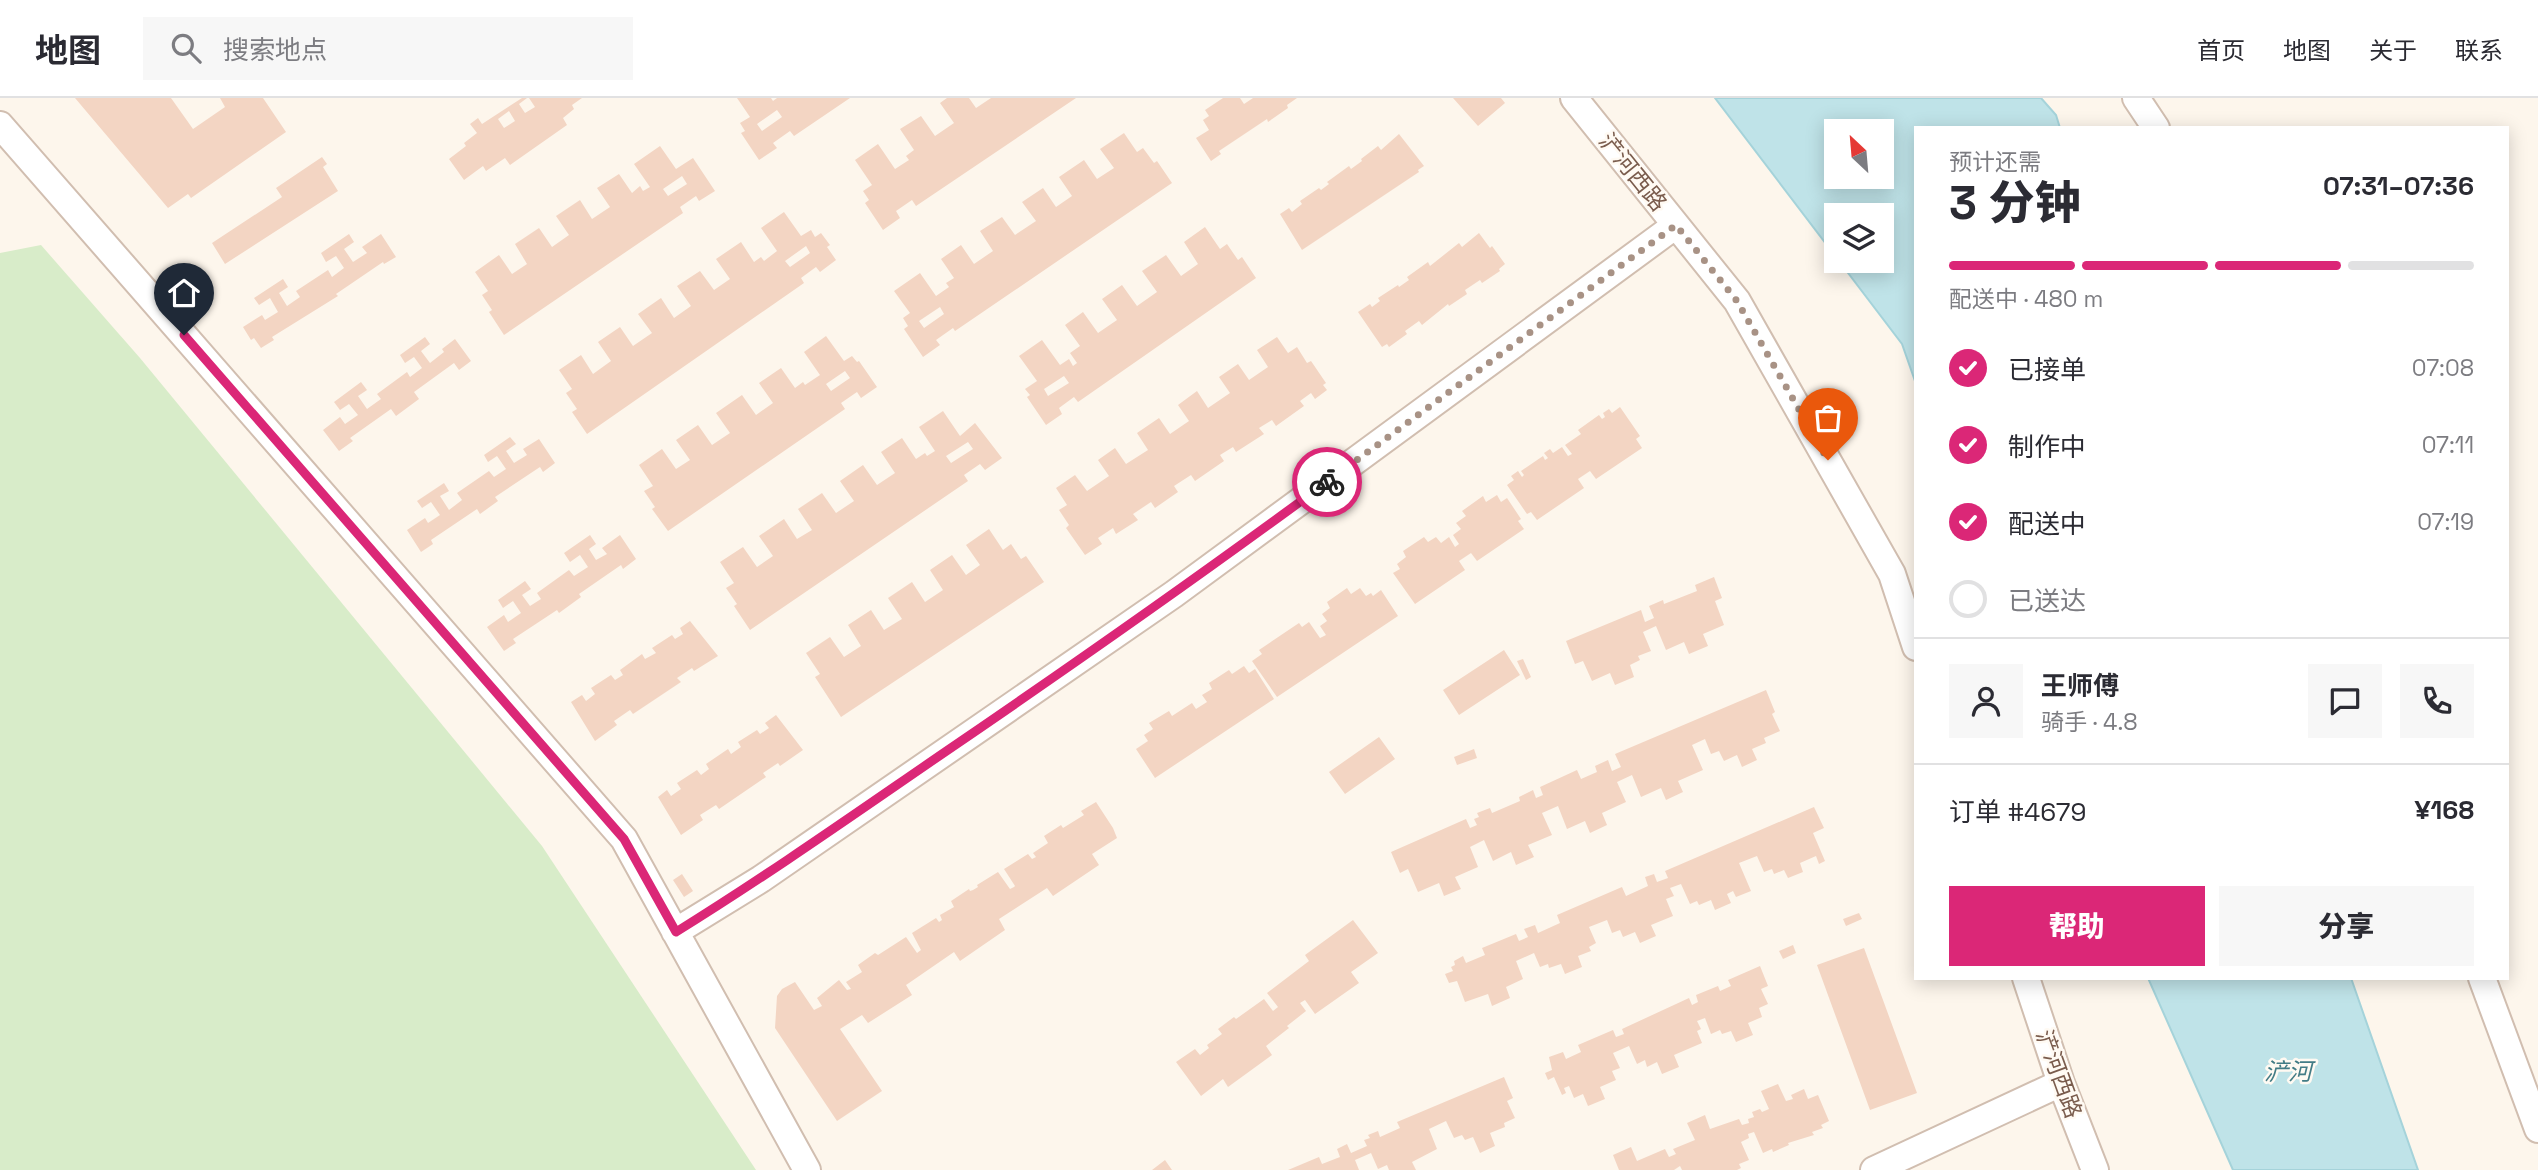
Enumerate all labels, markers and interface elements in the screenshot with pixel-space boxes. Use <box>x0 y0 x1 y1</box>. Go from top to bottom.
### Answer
search box <box>143 17 633 80</box>
icon: search <box>167 29 205 67</box>
text: 地图 <box>35 30 101 72</box>
text: 搜索地点 <box>223 33 327 67</box>
text: 首页 <box>2197 35 2245 66</box>
text: 地图 <box>2283 35 2331 66</box>
text: 关于 <box>2369 35 2417 66</box>
text: 联系 <box>2455 35 2503 66</box>
north arrow <box>1824 119 1894 189</box>
map controls <box>1824 119 1894 273</box>
street label: 浐河西路 <box>1592 127 1674 217</box>
text: 预计还需 <box>1949 147 2041 177</box>
text: 07:31–07:36 <box>2323 169 2474 203</box>
text: 3 分钟 <box>1949 174 2081 232</box>
button: layers <box>1824 203 1894 273</box>
pin <box>154 263 214 335</box>
icon: home <box>165 274 203 312</box>
text: 配送中 · 480 m <box>1949 284 2103 314</box>
icon: check <box>1949 349 1987 387</box>
text: 已接单 <box>2008 353 2086 387</box>
text: 07:08 <box>2412 353 2474 383</box>
pin <box>1798 388 1858 460</box>
icon: bag <box>1809 399 1847 437</box>
icon: check <box>1949 426 1987 464</box>
text: 制作中 <box>2008 430 2086 464</box>
text: 07:11 <box>2422 430 2474 460</box>
courier <box>1292 447 1362 517</box>
icon: bike <box>1308 463 1346 501</box>
icon: check <box>1949 503 1987 541</box>
text: 配送中 <box>2008 507 2086 541</box>
text: 07:19 <box>2417 507 2474 537</box>
text: 已送达 <box>2008 584 2086 618</box>
button: person <box>1949 664 2023 738</box>
button: chat <box>2308 664 2382 738</box>
button: phone <box>2400 664 2474 738</box>
text: 王师傅 <box>2041 669 2119 703</box>
text: 骑手 · 4.8 <box>2041 707 2138 737</box>
text: ¥168 <box>2414 793 2474 827</box>
text: 订单 #4679 <box>1949 795 2086 829</box>
button: 帮助 <box>1949 886 2205 966</box>
button: 分享 <box>2219 886 2474 966</box>
street label: 浐河西路 <box>2029 1026 2089 1122</box>
water label: 浐河 <box>2264 1056 2316 1087</box>

